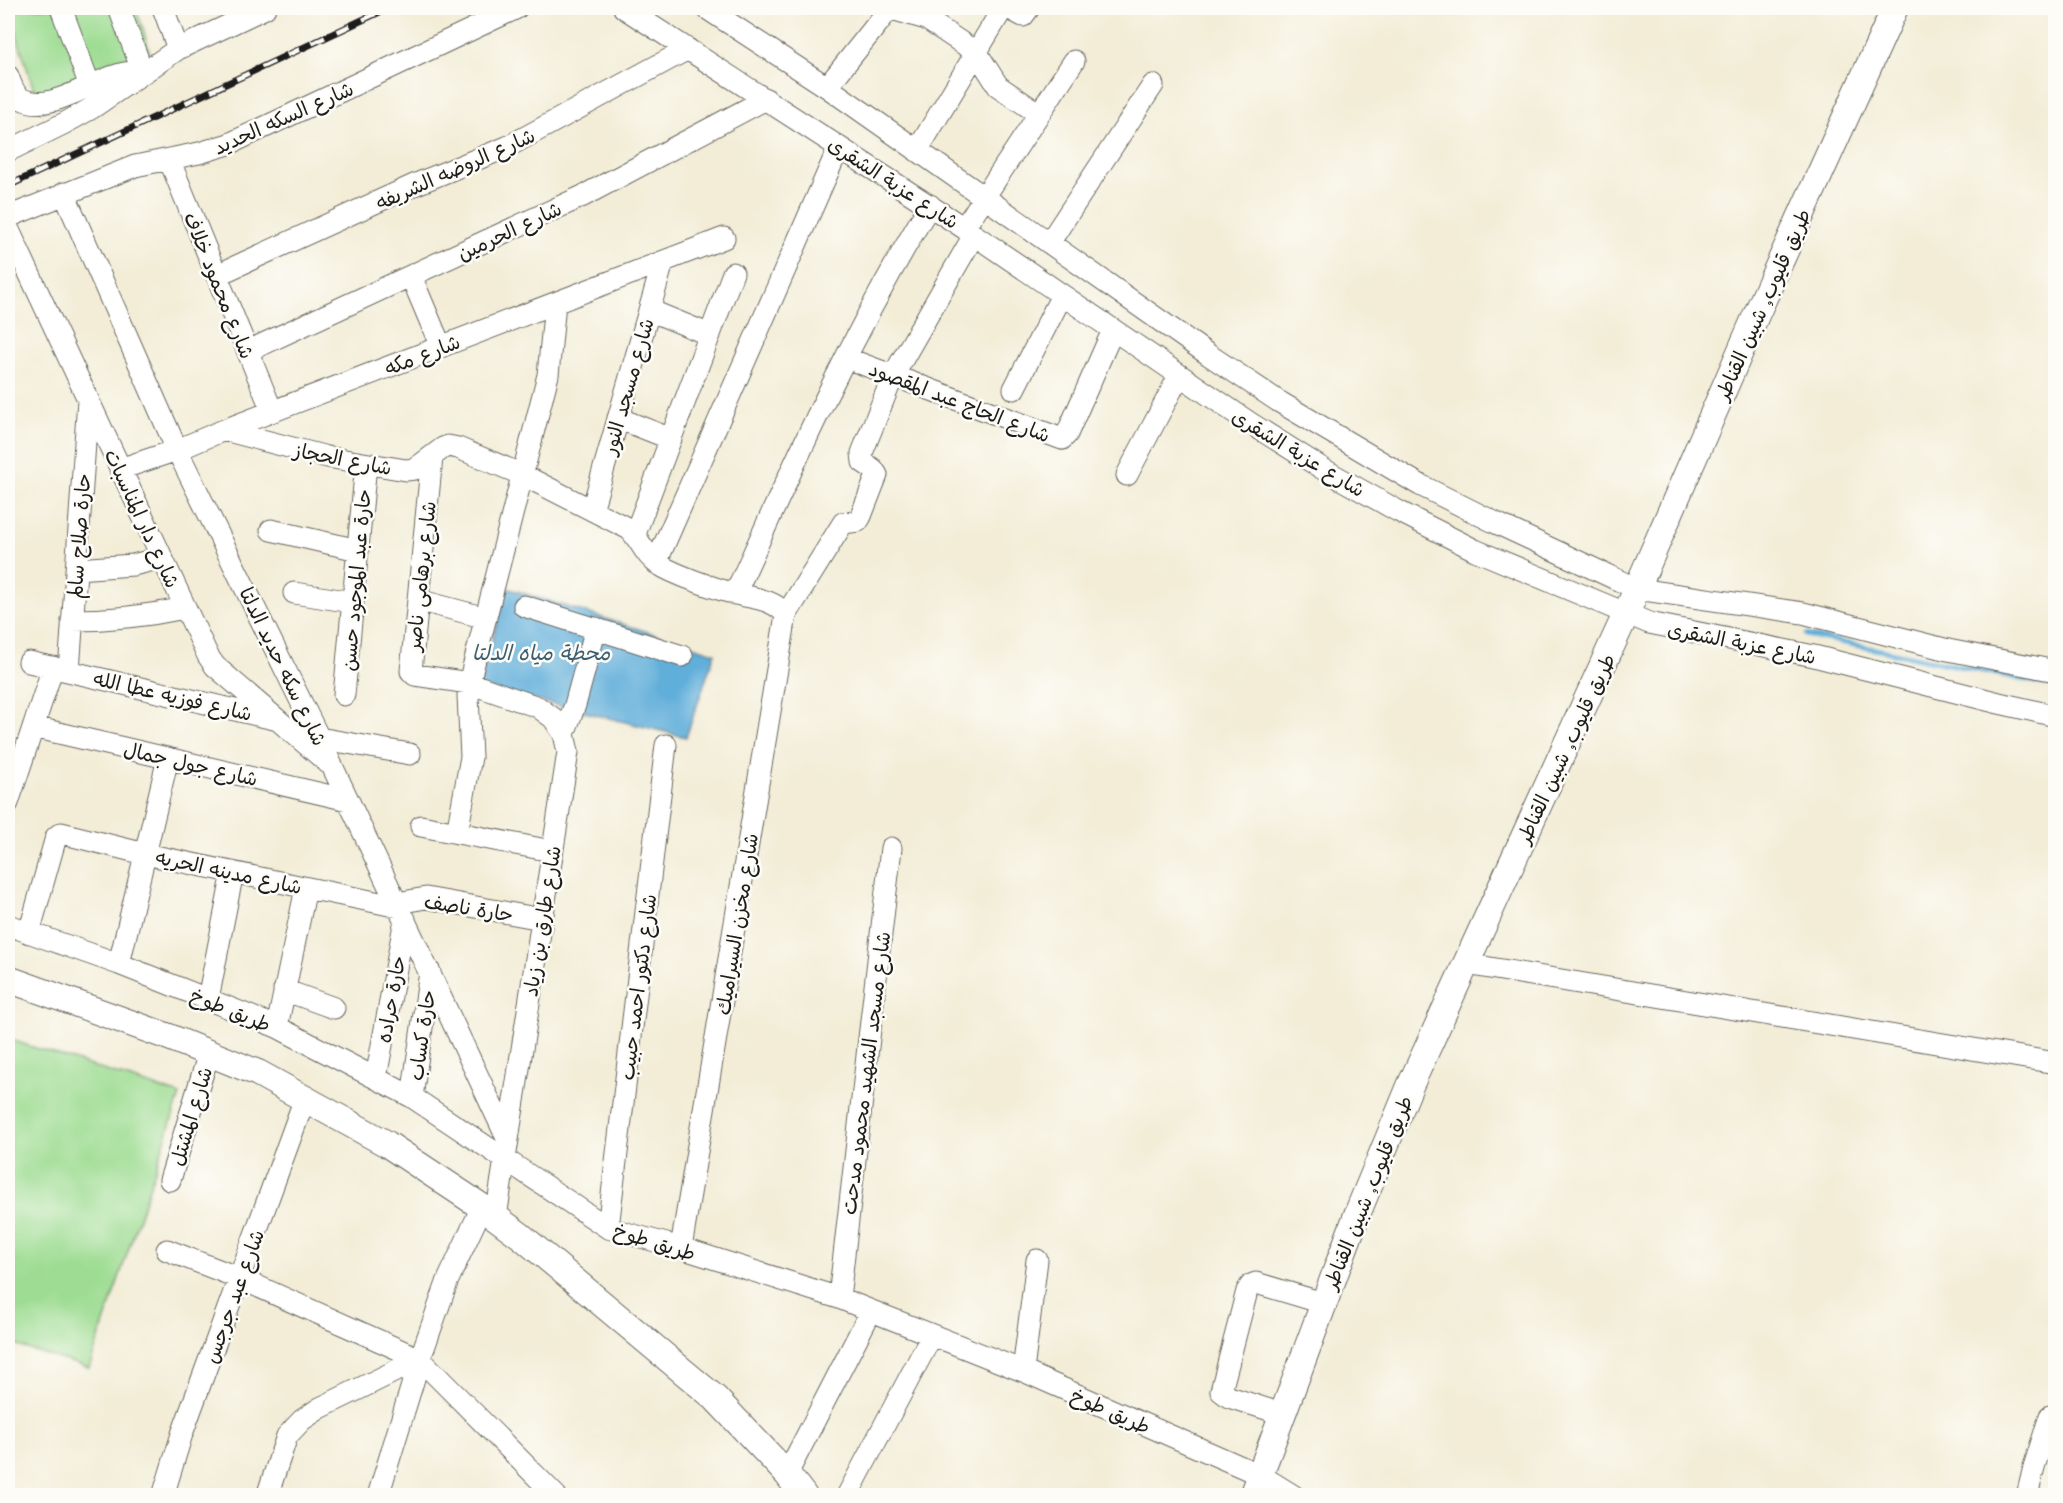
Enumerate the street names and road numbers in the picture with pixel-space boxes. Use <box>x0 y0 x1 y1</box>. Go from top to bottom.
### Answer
street label: شارع السكه الحديد <box>209 74 358 161</box>
street label: شارع الروضه الشريفه <box>371 121 539 217</box>
street label: شارع عزبة الشقرى <box>823 130 964 236</box>
street label: شارع الحرمين <box>453 194 566 267</box>
street label: طريق قليوب, شبين القناطر <box>1707 204 1817 406</box>
street label: شارع محمود خلاف <box>177 208 261 363</box>
street label: شارع مسجد النور <box>595 315 661 460</box>
street label: شارع مكه <box>380 328 464 382</box>
street label: شارع الحاج عبد المقصود <box>865 354 1054 449</box>
street label: شارع عزبة الشقرى <box>1227 402 1370 504</box>
street label: شارع الحجاز <box>289 435 394 482</box>
street label: شارع دار المناسبات <box>98 444 187 593</box>
street label: حارة صلاح سالم <box>61 472 98 600</box>
street label: حارة عبد الموجود حسن <box>334 488 377 672</box>
street label: شارع برهامى ناصر <box>399 500 443 654</box>
street label: شارع سكه حديد الدلتا <box>233 582 334 750</box>
street label: شارع عزبة الشقرى <box>1665 615 1819 671</box>
street label: طريق قليوب, شبين القناطر <box>1509 649 1621 849</box>
street label: شارع فوزيه عطا الله <box>91 664 255 728</box>
street label: شارع جول جمال <box>121 735 261 793</box>
street label: شارع مخزن السيراميك <box>709 831 765 1017</box>
street label: شارع مدينه الحريه <box>153 843 305 901</box>
street label: شارع طارق بن زياد <box>516 844 568 999</box>
street label: حارة ناصف <box>423 887 515 927</box>
street label: شارع دكتور احمد حبيب <box>613 892 663 1082</box>
street label: شارع مسجد الشهيد محمود مدحت <box>835 930 897 1216</box>
street label: حارة حراده <box>370 953 410 1045</box>
street label: طريق طوخ <box>186 981 275 1039</box>
street label: حارة كساب <box>402 988 440 1082</box>
street label: شارع المشتل <box>163 1063 219 1169</box>
street label: طريق قليوب, شبين القناطر <box>1316 1091 1419 1295</box>
street label: طريق طوخ <box>610 1216 699 1268</box>
street label: شارع عبد جرجس <box>197 1226 271 1367</box>
street label: طريق طوخ <box>1066 1381 1155 1441</box>

